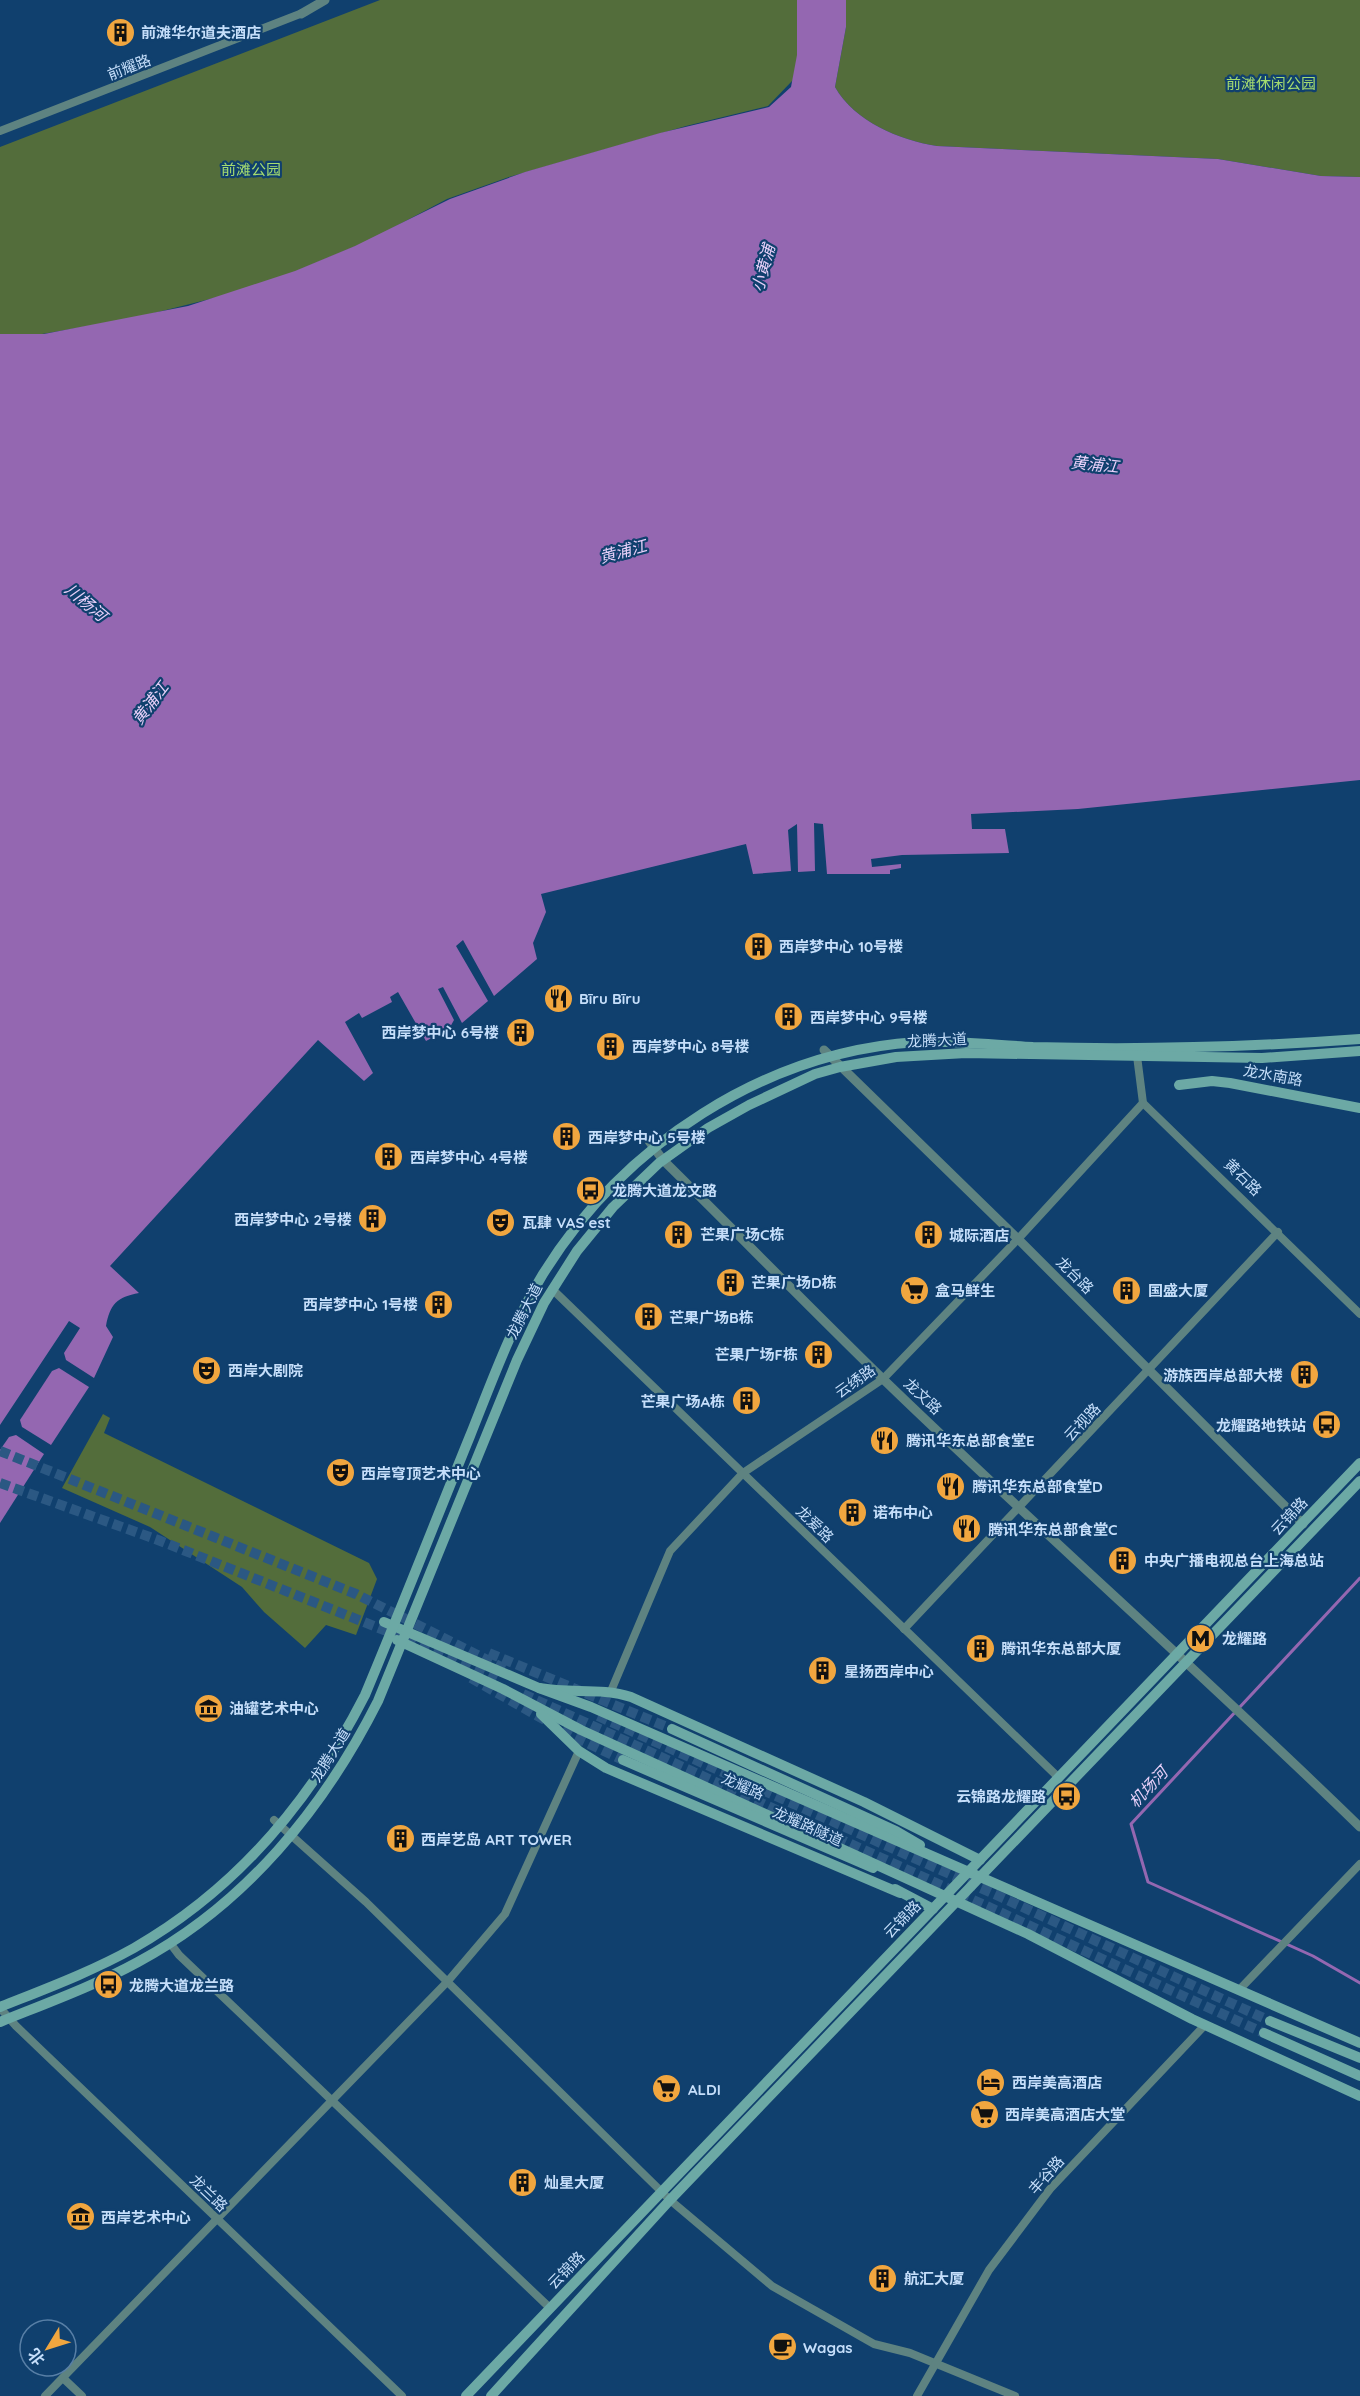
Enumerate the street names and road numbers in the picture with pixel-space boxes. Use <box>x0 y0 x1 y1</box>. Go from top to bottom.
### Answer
street label: 前耀路 <box>105 50 153 84</box>
street label: 龙腾大道 <box>907 1029 967 1051</box>
street label: 龙水南路 <box>1242 1060 1304 1090</box>
street label: 黄石路 <box>1220 1155 1266 1199</box>
street label: 龙台路 <box>1052 1252 1098 1298</box>
street label: 龙腾大道 <box>502 1280 546 1342</box>
street label: 云绣路 <box>831 1360 879 1402</box>
street label: 龙文路 <box>900 1374 946 1418</box>
street label: 云视路 <box>1060 1399 1104 1445</box>
street label: 云锦路 <box>1267 1493 1311 1539</box>
street label: 龙爱路 <box>792 1502 838 1546</box>
street label: 龙腾大道 <box>306 1725 354 1785</box>
street label: 龙耀路 <box>719 1768 767 1804</box>
street label: 龙耀路隧道 <box>770 1802 846 1850</box>
street label: 云锦路 <box>880 1896 924 1942</box>
street label: 丰谷路 <box>1024 2152 1068 2198</box>
street label: 龙兰路 <box>186 2171 232 2215</box>
street label: 云锦路 <box>544 2247 588 2293</box>

